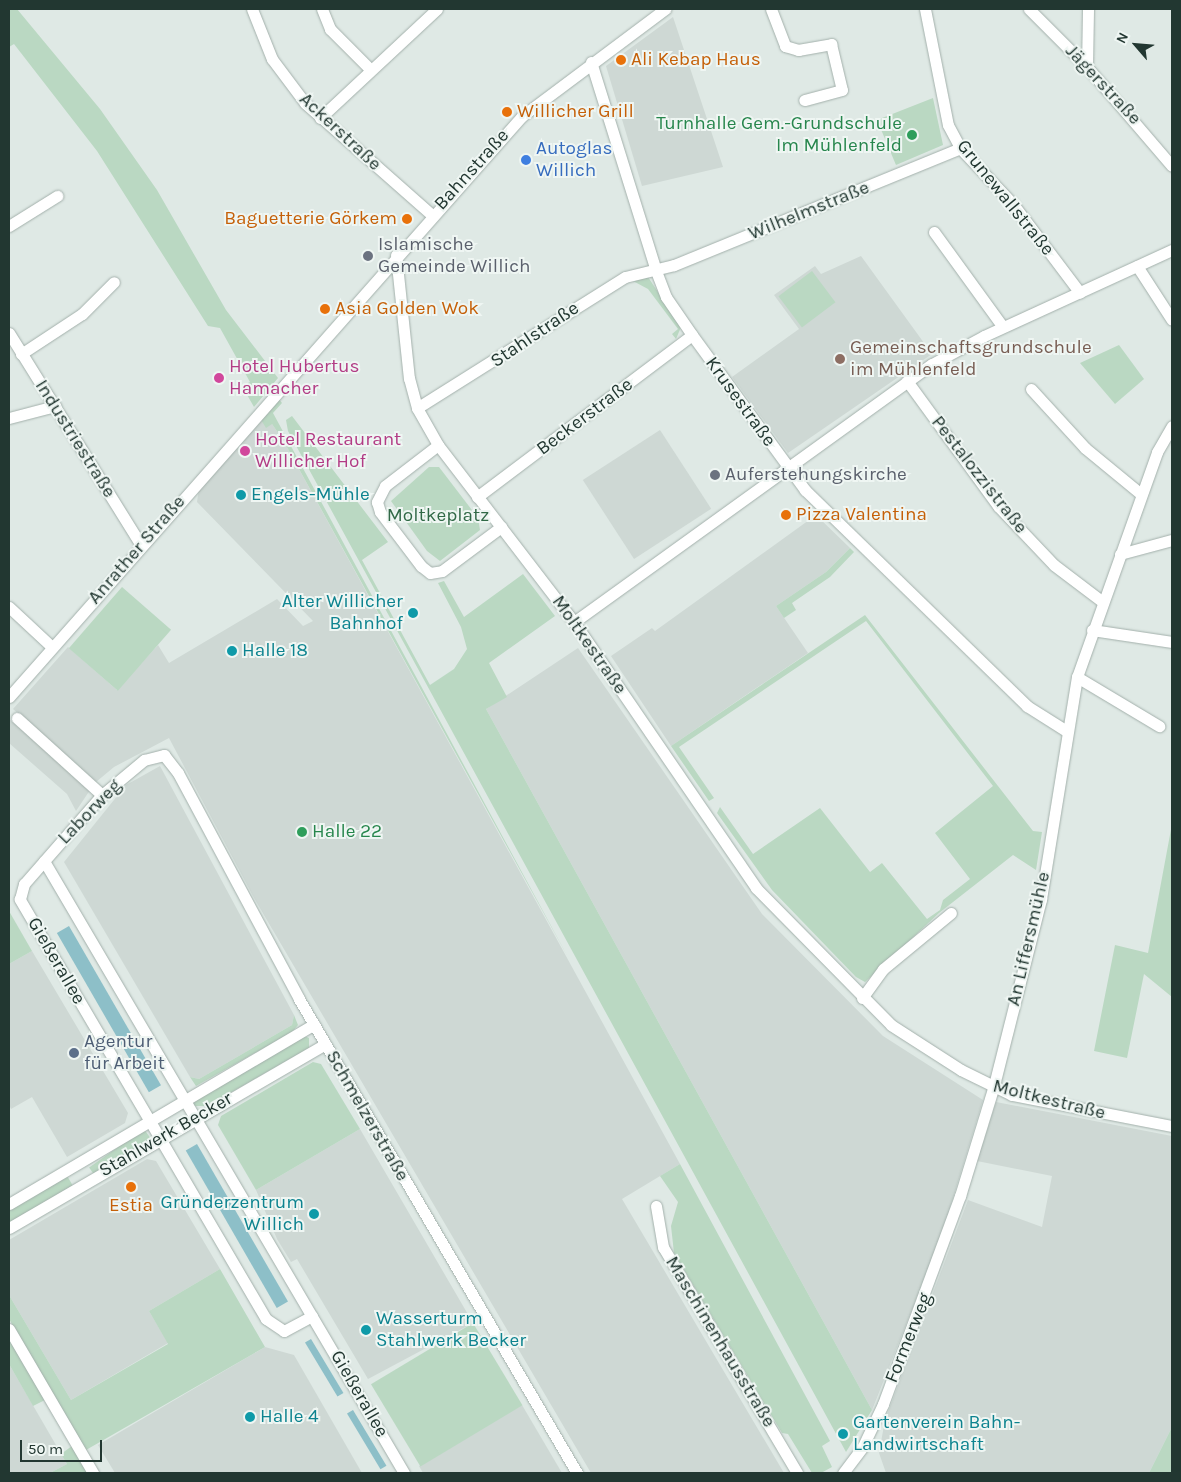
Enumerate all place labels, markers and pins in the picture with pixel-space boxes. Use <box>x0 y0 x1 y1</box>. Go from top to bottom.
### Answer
place label: Ali Kebap Haus <box>631 49 761 71</box>
marker: Ali Kebap Haus <box>615 54 627 66</box>
place label: Willicher Grill <box>517 101 634 123</box>
marker: Willicher Grill <box>501 106 513 118</box>
place label: Turnhalle Gem.-Grundschule Im Mühlenfeld <box>656 113 902 157</box>
marker: Turnhalle Gem.-Grundschule Im Mühlenfeld <box>906 129 918 141</box>
place label: Autoglas Willich <box>536 138 612 182</box>
marker: Autoglas Willich <box>520 154 532 166</box>
place label: Baguetterie Görkem <box>224 208 397 230</box>
marker: Baguetterie Görkem <box>401 213 413 225</box>
place label: Islamische Gemeinde Willich <box>378 234 530 278</box>
marker: Islamische Gemeinde Willich <box>362 250 374 262</box>
place label: Asia Golden Wok <box>335 298 479 320</box>
marker: Asia Golden Wok <box>319 303 331 315</box>
place label: Gemeinschaftsgrundschule im Mühlenfeld <box>850 337 1092 381</box>
marker: Gemeinschaftsgrundschule im Mühlenfeld <box>834 353 846 365</box>
place label: Hotel Hubertus Hamacher <box>229 356 360 400</box>
marker: Hotel Hubertus Hamacher <box>213 372 225 384</box>
place label: Hotel Restaurant Willicher Hof <box>255 429 401 473</box>
marker: Hotel Restaurant Willicher Hof <box>239 445 251 457</box>
place label: Auferstehungskirche <box>725 464 907 486</box>
marker: Auferstehungskirche <box>709 469 721 481</box>
place label: Engels-Mühle <box>251 484 370 506</box>
marker: Engels-Mühle <box>235 489 247 501</box>
place label: Pizza Valentina <box>796 504 927 526</box>
marker: Pizza Valentina <box>780 509 792 521</box>
place label: Alter Willicher Bahnhof <box>282 591 403 635</box>
marker: Alter Willicher Bahnhof <box>407 607 419 619</box>
place label: Halle 18 <box>242 640 308 662</box>
marker: Halle 18 <box>226 645 238 657</box>
place label: Halle 22 <box>312 821 382 843</box>
marker: Halle 22 <box>296 826 308 838</box>
place label: Agentur für Arbeit <box>84 1031 165 1075</box>
marker: Agentur für Arbeit <box>68 1047 80 1059</box>
marker: Estia <box>125 1181 137 1193</box>
place label: Gründerzentrum Willich <box>161 1192 304 1236</box>
place label: Estia <box>109 1195 153 1217</box>
marker: Gründerzentrum Willich <box>308 1208 320 1220</box>
place label: Wasserturm Stahlwerk Becker <box>376 1308 526 1352</box>
marker: Wasserturm Stahlwerk Becker <box>360 1324 372 1336</box>
place label: Halle 4 <box>260 1406 319 1428</box>
marker: Halle 4 <box>244 1411 256 1423</box>
place label: Gartenverein Bahn- Landwirtschaft <box>853 1412 1020 1456</box>
marker: Gartenverein Bahn- Landwirtschaft <box>837 1428 849 1440</box>

